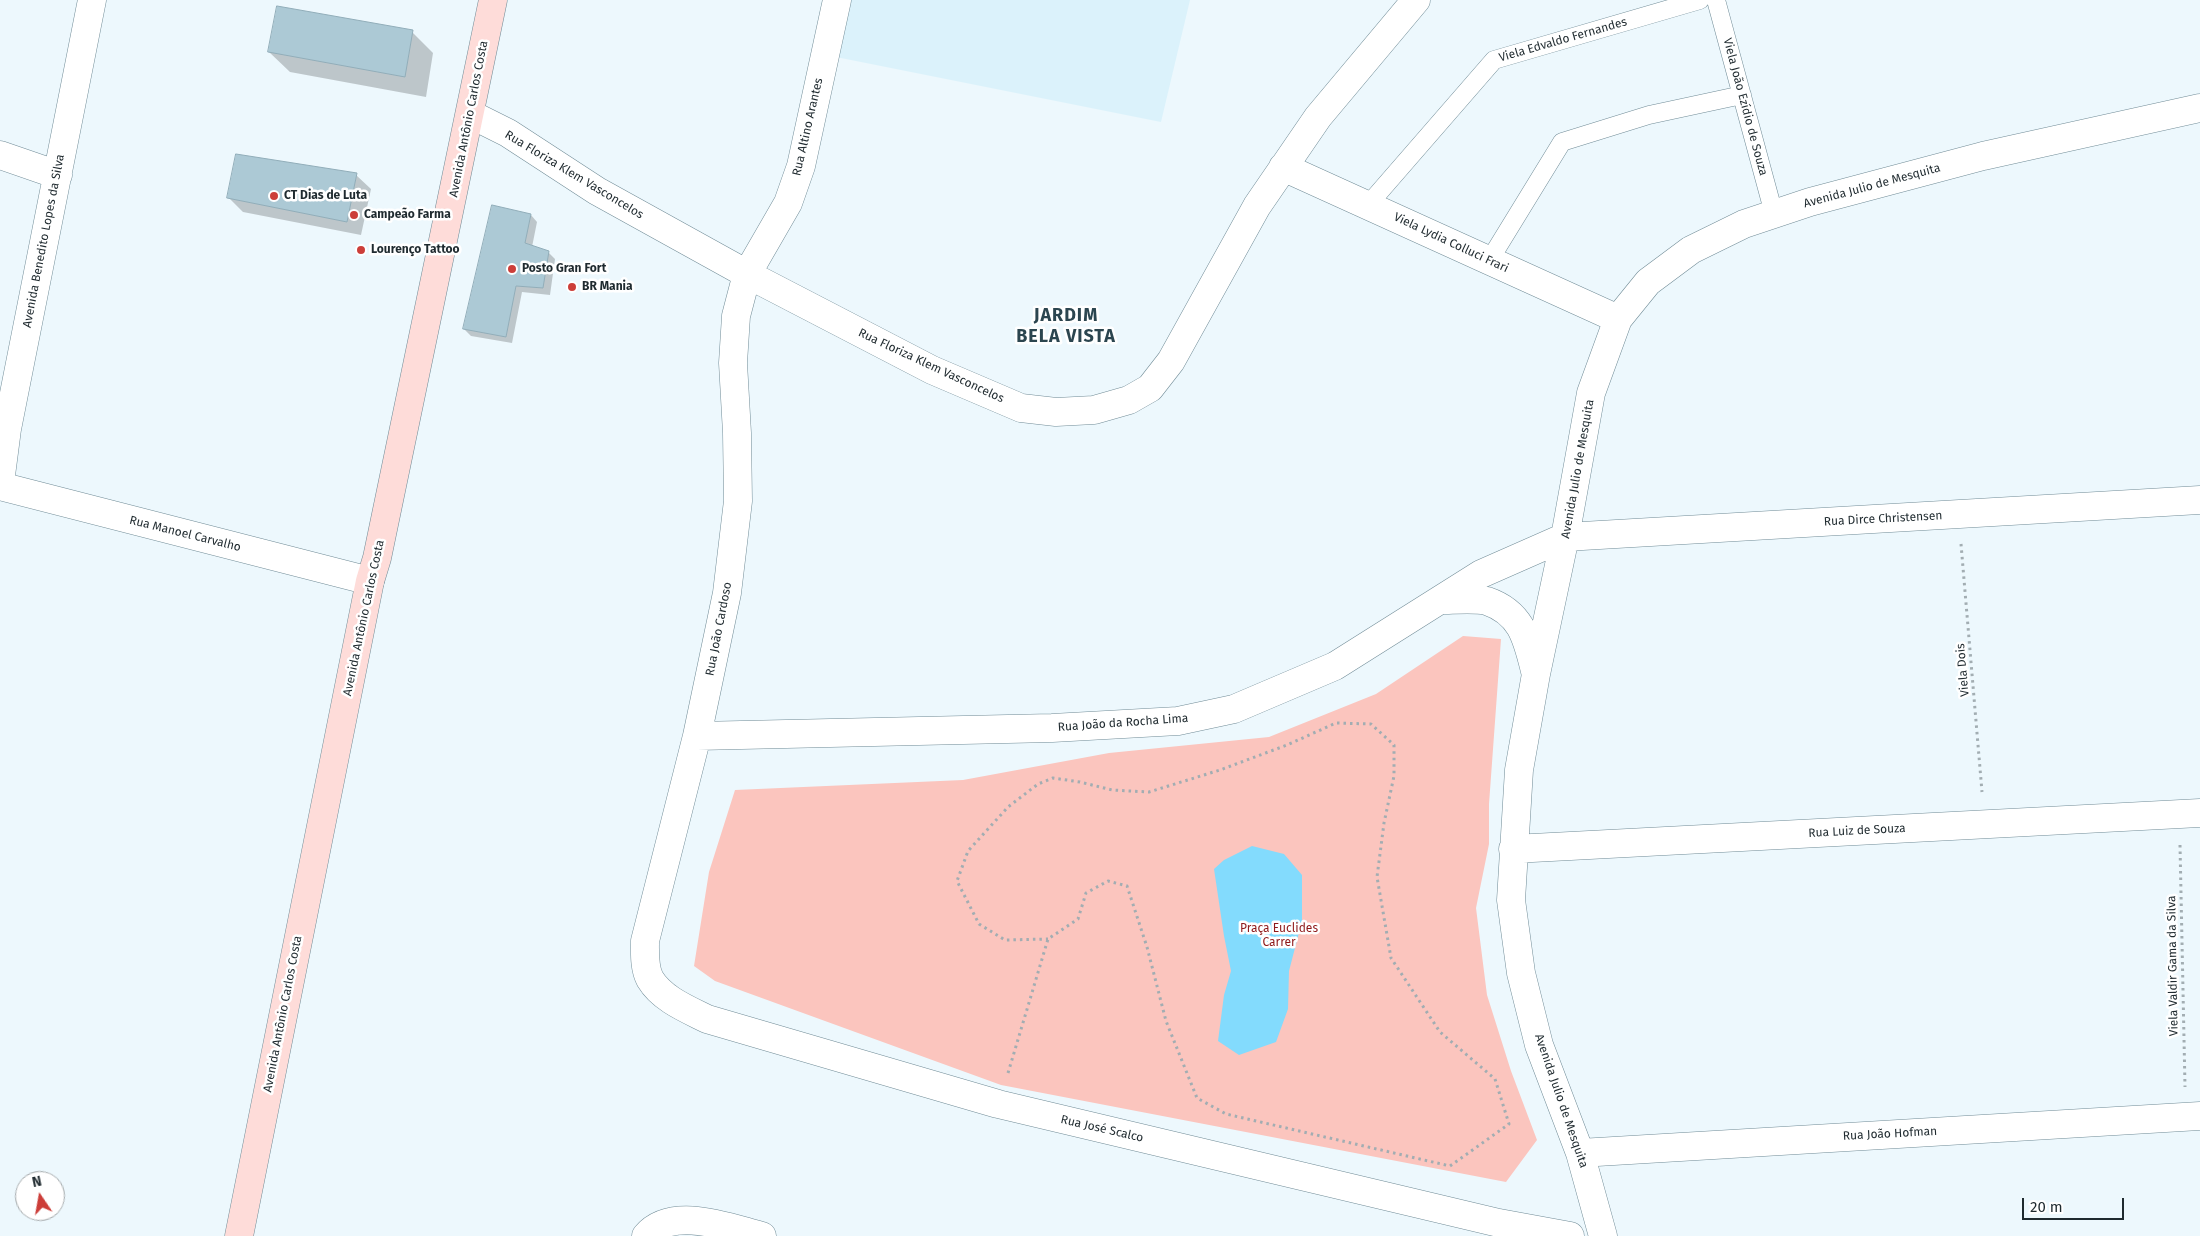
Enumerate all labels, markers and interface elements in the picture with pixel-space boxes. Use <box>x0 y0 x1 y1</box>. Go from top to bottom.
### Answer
street label: Viela Edvaldo Fernandes <box>1497 15 1629 65</box>
street label: Viela João Ezídio de Souza <box>1720 37 1770 177</box>
street label: Avenida Antônio Carlos Costa <box>447 40 491 198</box>
street label: Rua Altino Arantes <box>790 77 826 177</box>
street label: Rua Floriza Klem Vasconcelos <box>502 128 646 222</box>
street label: Avenida Benedito Lopes da Silva <box>20 153 68 329</box>
street label: Avenida Julio de Mesquita <box>1802 161 1942 211</box>
place label: CT Dias de Luta <box>284 189 367 203</box>
marker: CT Dias de Luta <box>268 190 280 202</box>
place label: Campeão Farma <box>364 208 451 222</box>
marker: Campeão Farma <box>348 209 360 221</box>
street label: Viela Lydia Colluci Frari <box>1391 210 1511 276</box>
place label: Lourenço Tattoo <box>371 243 460 257</box>
marker: Lourenço Tattoo <box>355 244 367 256</box>
place label: Posto Gran Fort <box>522 262 606 276</box>
marker: Posto Gran Fort <box>506 263 518 275</box>
place label: BR Mania <box>582 280 633 294</box>
marker: BR Mania <box>566 281 578 293</box>
district label: JARDIM BELA VISTA <box>1015 305 1117 348</box>
street label: Rua Floriza Klem Vasconcelos <box>856 326 1006 406</box>
street label: Avenida Julio de Mesquita <box>1559 398 1597 540</box>
street label: Rua Dirce Christensen <box>1823 509 1943 529</box>
street label: Rua Manoel Carvalho <box>128 513 242 555</box>
street label: Avenida Antônio Carlos Costa <box>340 539 388 697</box>
street label: Rua João Cardoso <box>703 581 735 677</box>
street label: Viela Dois <box>1953 643 1973 697</box>
street label: Rua João da Rocha Lima <box>1057 711 1189 735</box>
street label: Rua Luiz de Souza <box>1808 821 1906 841</box>
street label: Viela Valdir Gama da Silva <box>2165 896 2181 1036</box>
park label: Praça Euclides Carrer <box>1240 922 1318 950</box>
street label: Avenida Antônio Carlos Costa <box>261 935 305 1093</box>
street label: Avenida Julio de Mesquita <box>1531 1032 1591 1170</box>
street label: Rua José Scalco <box>1059 1112 1145 1146</box>
street label: Rua João Hofman <box>1843 1124 1937 1144</box>
north arrow <box>15 1171 65 1221</box>
text: N <box>31 1173 43 1191</box>
scale bar <box>2025 1188 2128 1220</box>
text: 20 m <box>2030 1198 2063 1216</box>

